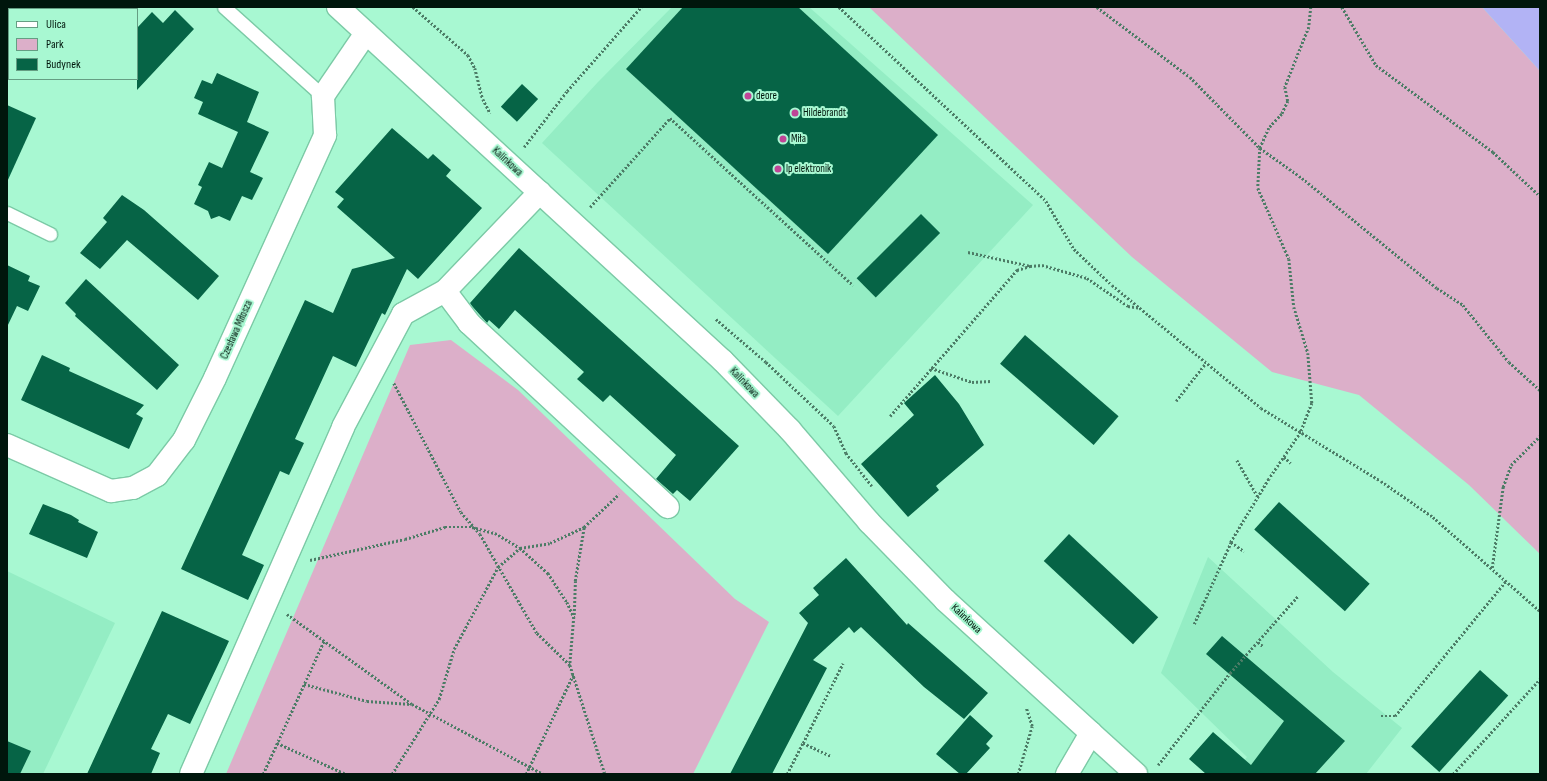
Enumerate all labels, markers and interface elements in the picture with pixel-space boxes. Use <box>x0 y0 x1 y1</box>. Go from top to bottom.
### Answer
legend <box>8 8 138 80</box>
text: Ulica <box>46 17 66 32</box>
text: Park <box>46 37 64 52</box>
text: Budynek <box>46 57 81 72</box>
place label: deore <box>756 89 777 103</box>
marker: deore <box>743 91 753 101</box>
place label: Hildebrandt <box>803 106 846 120</box>
marker: Hildebrandt <box>790 108 800 118</box>
place label: Miła <box>791 132 806 146</box>
marker: Miła <box>778 134 788 144</box>
street label: Kalinkowa <box>489 145 525 179</box>
place label: lp elektronik <box>786 162 831 176</box>
marker: lp elektronik <box>773 164 783 174</box>
street label: Czesława Miłosza <box>218 299 256 361</box>
street label: Kalinkowa <box>726 365 762 401</box>
street label: Kalinkowa <box>948 602 984 636</box>

